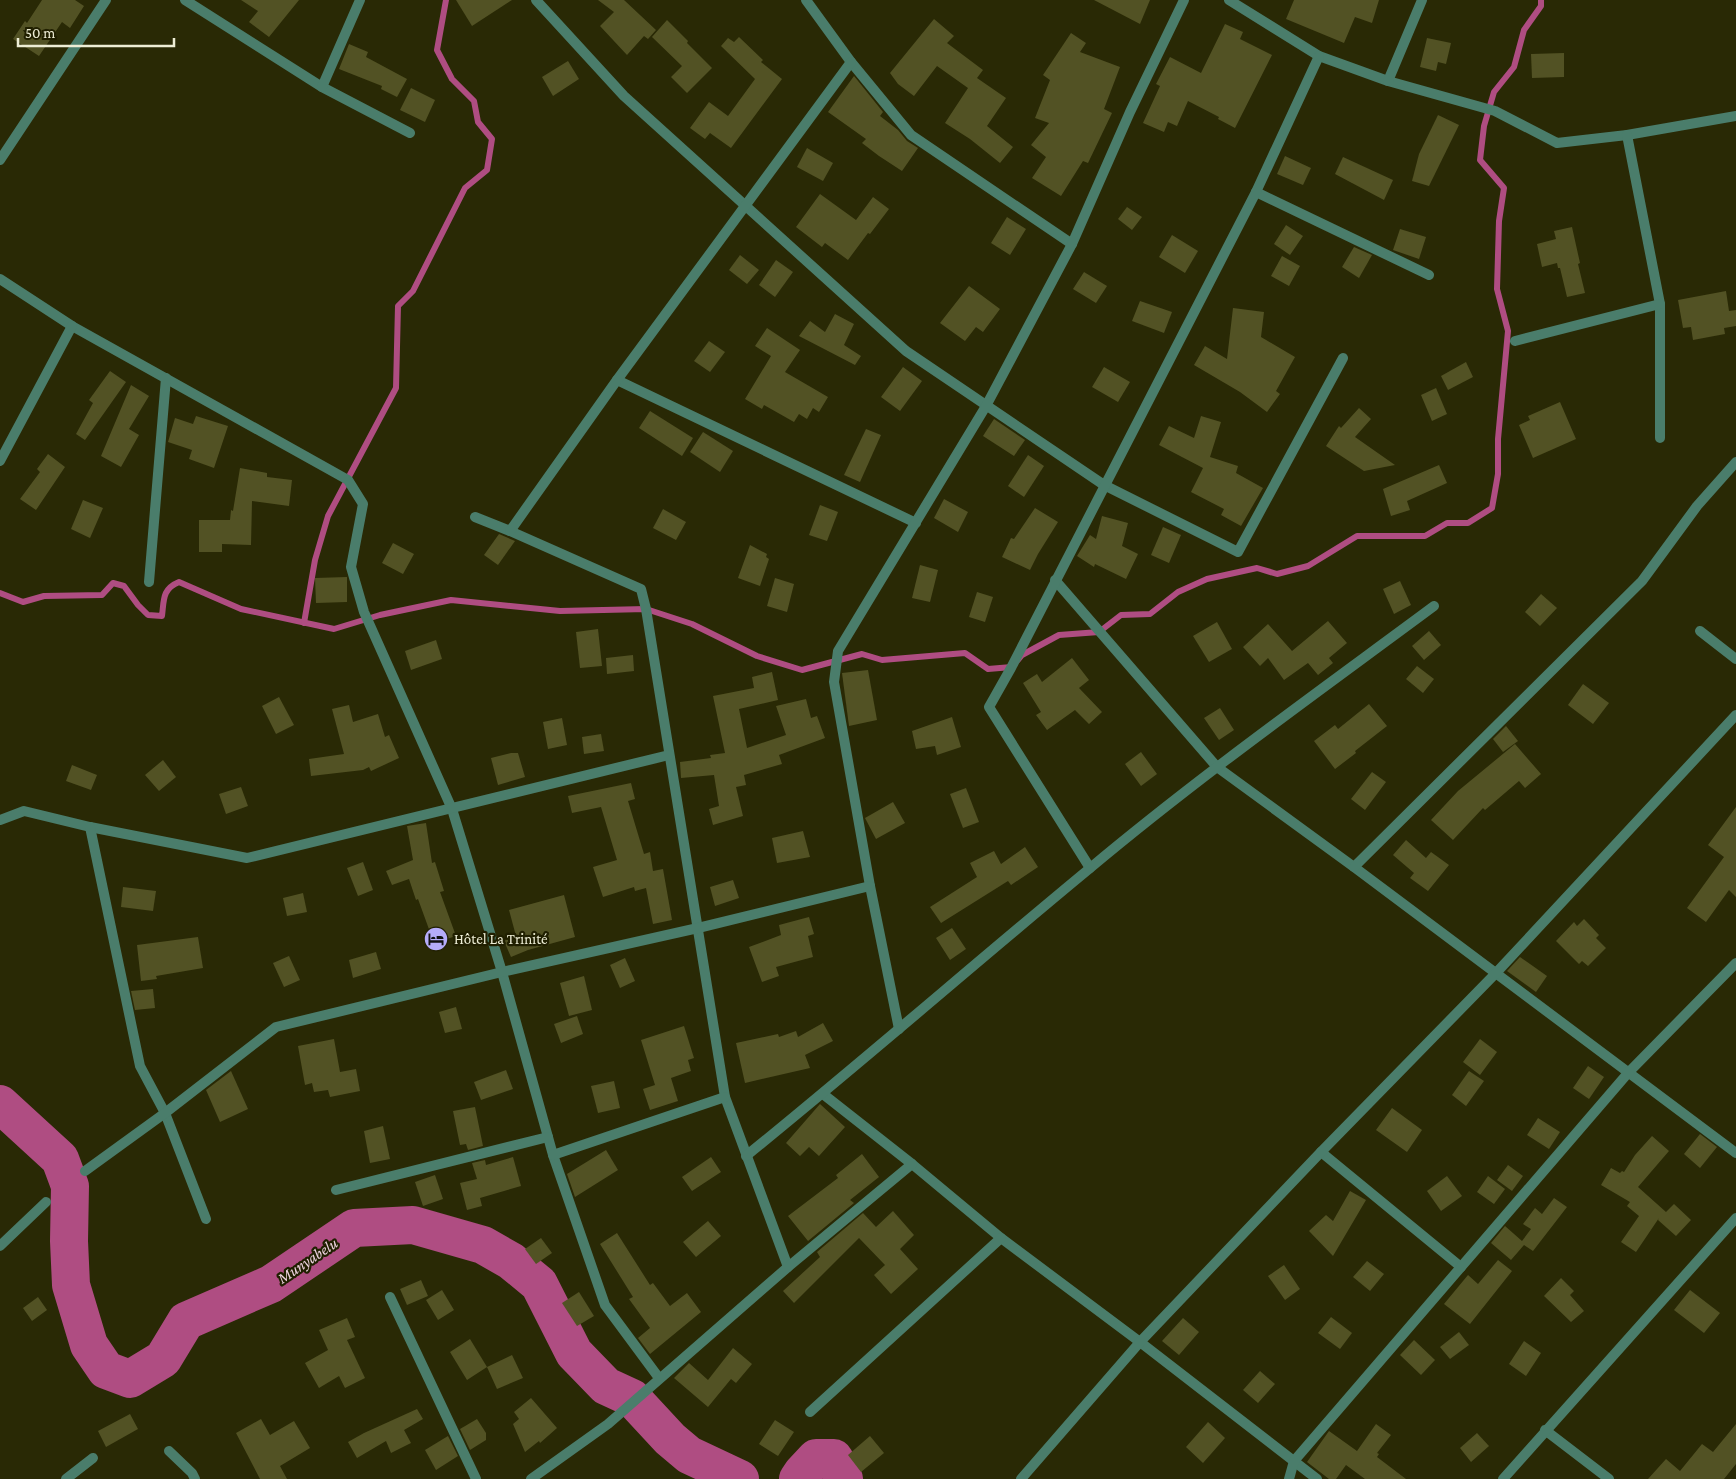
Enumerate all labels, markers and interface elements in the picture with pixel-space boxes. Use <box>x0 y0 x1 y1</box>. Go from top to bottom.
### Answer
scale bar <box>18 15 174 47</box>
text: 50 m <box>25 25 55 41</box>
hotel icon: Hôtel La Trinité <box>423 926 449 952</box>
place label: Hôtel La Trinité <box>454 931 548 947</box>
water label: Munyabelu <box>273 1234 341 1288</box>

